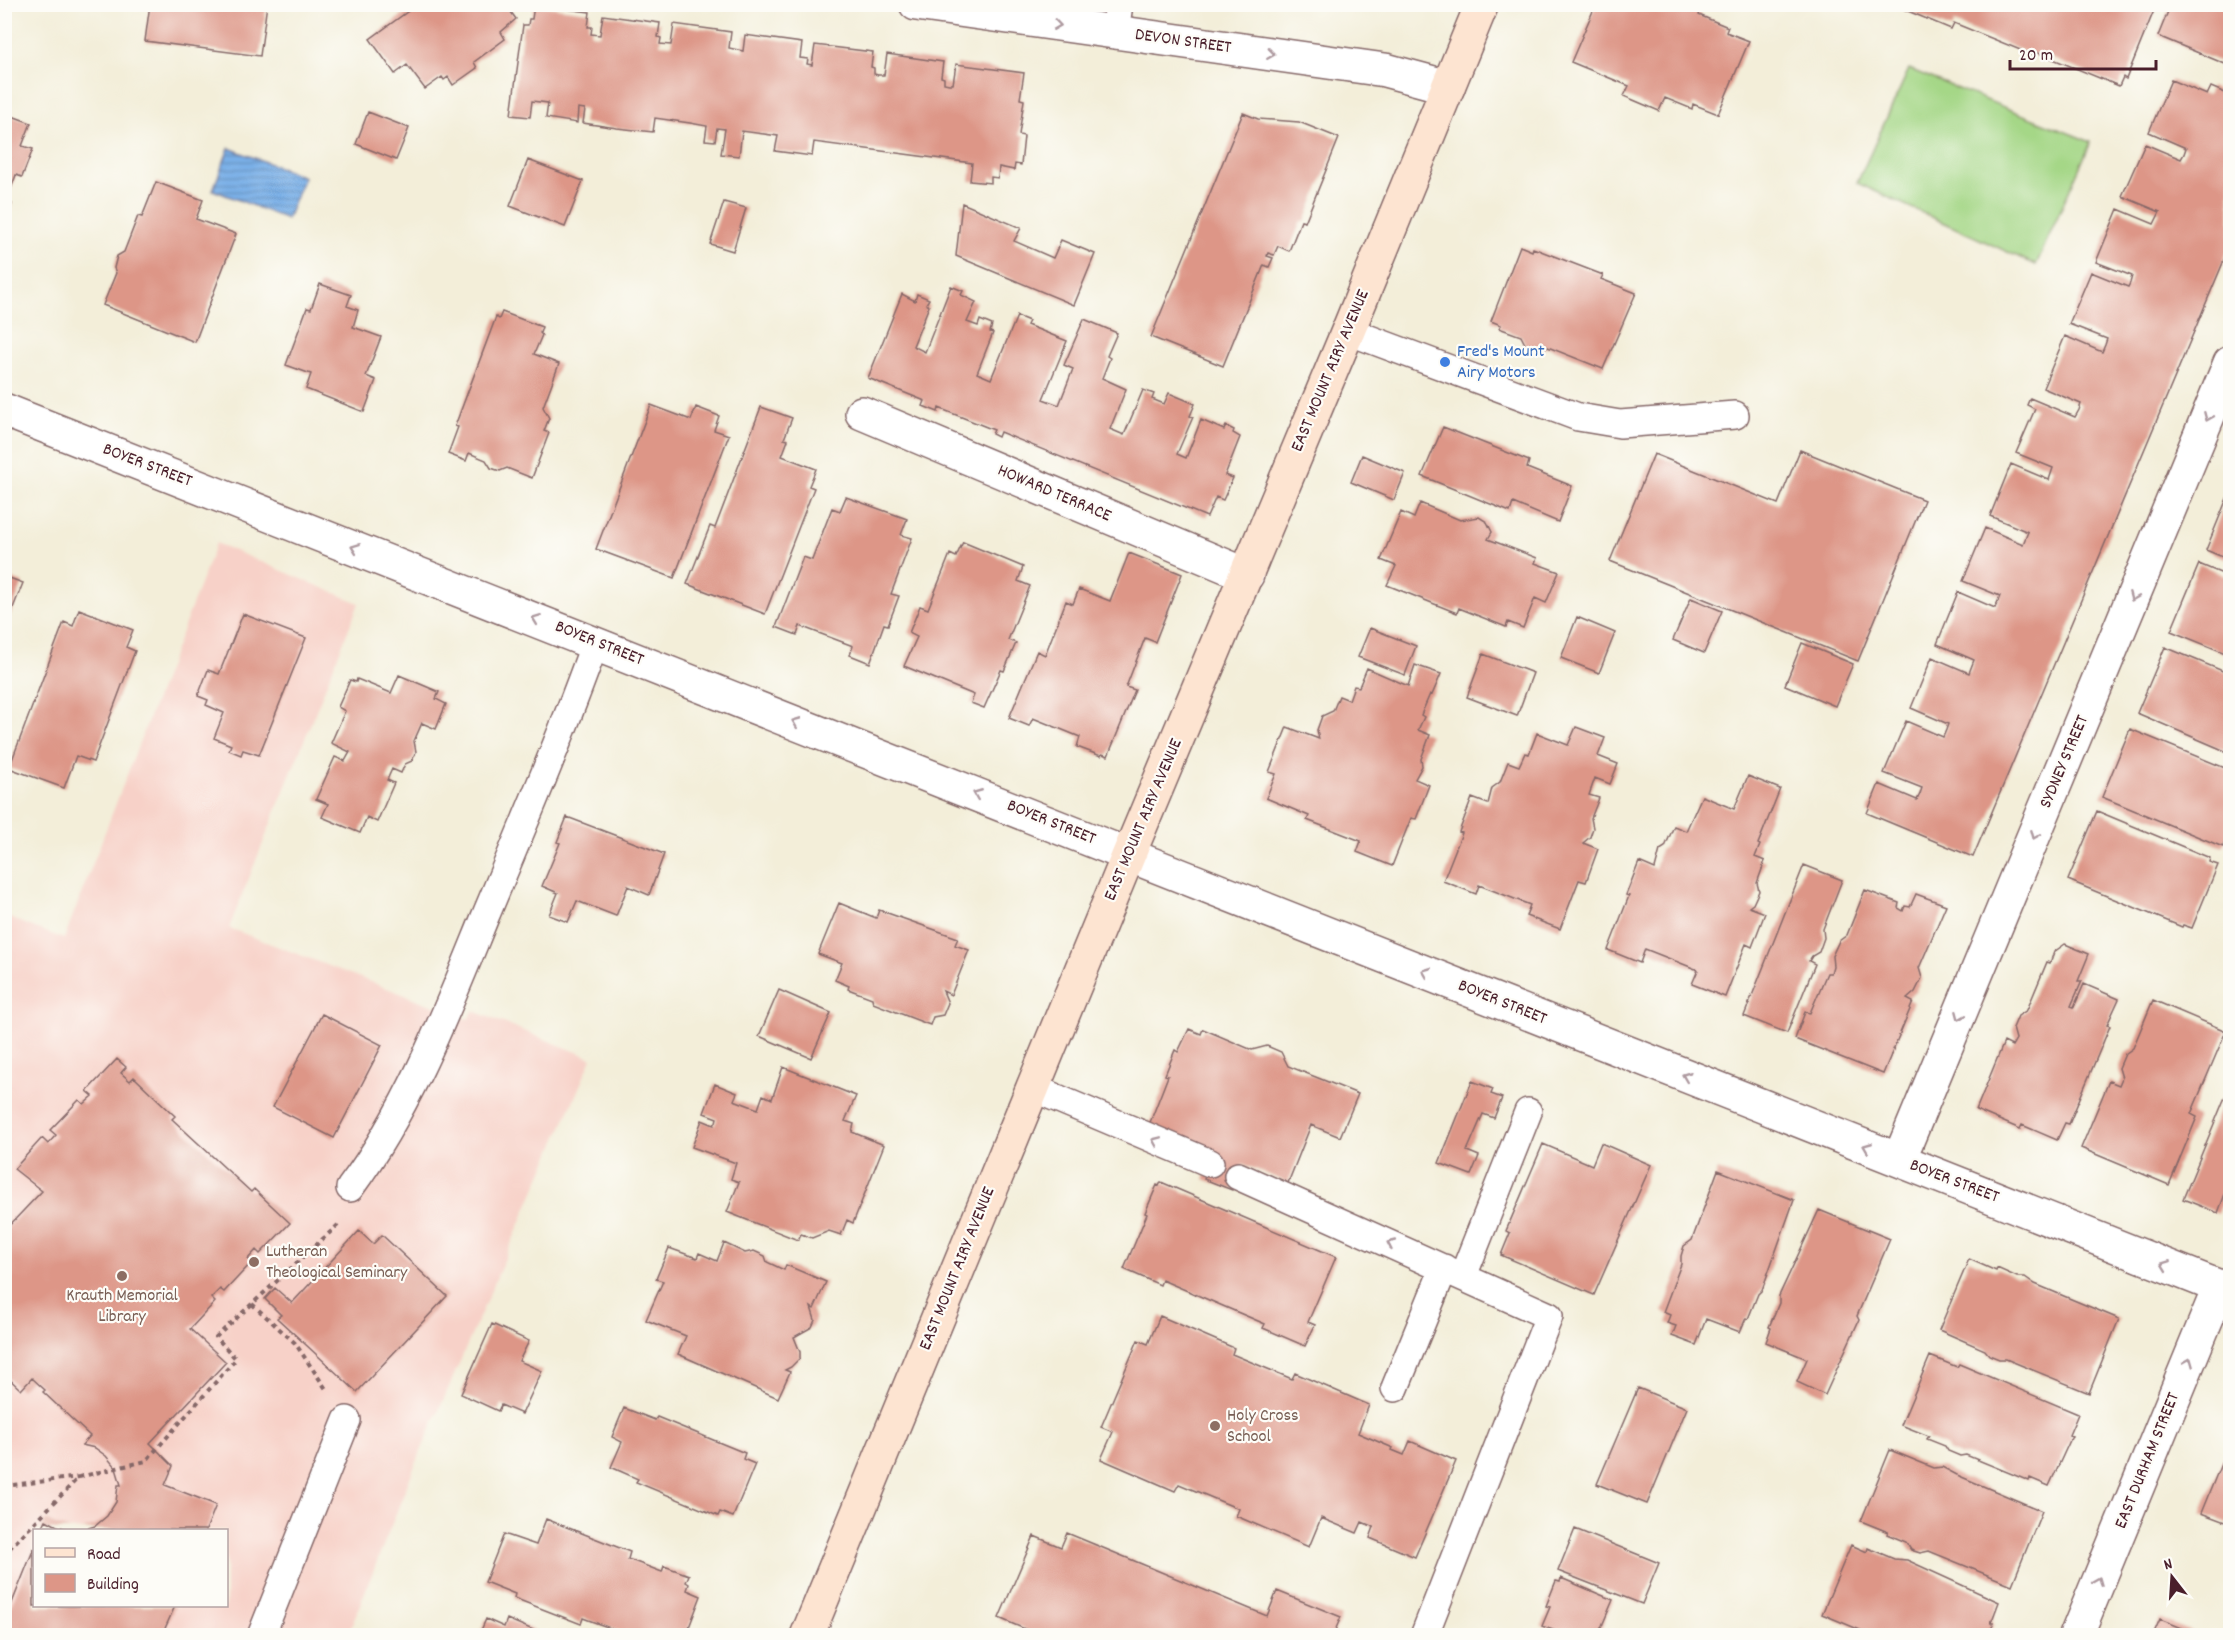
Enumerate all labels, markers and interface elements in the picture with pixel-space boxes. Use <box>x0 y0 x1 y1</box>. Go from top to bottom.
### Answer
one-way arrow <box>1052 18 1062 30</box>
street label: DEVON STREET <box>1133 23 1233 61</box>
scale bar <box>2010 33 2156 71</box>
text: 20 m <box>2019 44 2053 69</box>
one-way arrow <box>1266 48 1276 60</box>
street label: EAST MOUNT AIRY AVENUE <box>1285 286 1377 456</box>
place label: Fred's Mount Airy Motors <box>1457 340 1545 386</box>
marker: Fred's Mount Airy Motors <box>1438 355 1452 369</box>
one-way arrow <box>2203 411 2215 422</box>
street label: BOYER STREET <box>99 437 195 495</box>
street label: HOWARD TERRACE <box>993 459 1115 529</box>
one-way arrow <box>350 543 361 555</box>
one-way arrow <box>2128 591 2140 602</box>
one-way arrow <box>531 614 542 627</box>
street label: BOYER STREET <box>551 615 647 673</box>
street label: SYDNEY STREET <box>2034 712 2096 812</box>
one-way arrow <box>791 717 802 729</box>
street label: EAST MOUNT AIRY AVENUE <box>1098 735 1190 905</box>
one-way arrow <box>972 789 983 801</box>
street label: BOYER STREET <box>1003 794 1099 852</box>
one-way arrow <box>2030 829 2042 840</box>
one-way arrow <box>1422 967 1432 980</box>
street label: BOYER STREET <box>1454 974 1550 1032</box>
one-way arrow <box>1955 1009 1967 1020</box>
one-way arrow <box>1681 1070 1691 1083</box>
one-way arrow <box>1151 1136 1162 1148</box>
one-way arrow <box>1862 1142 1873 1155</box>
street label: BOYER STREET <box>1906 1153 2002 1211</box>
street label: EAST MOUNT AIRY AVENUE <box>914 1184 1002 1354</box>
one-way arrow <box>1386 1239 1397 1251</box>
place label: Lutheran Theological Seminary <box>266 1240 408 1286</box>
marker: Lutheran Theological Seminary <box>247 1255 261 1269</box>
one-way arrow <box>2161 1260 2172 1272</box>
marker: Krauth Memorial Library <box>115 1269 129 1283</box>
place label: Krauth Memorial Library <box>66 1284 179 1330</box>
one-way arrow <box>2182 1358 2194 1369</box>
street label: EAST DURHAM STREET <box>2109 1389 2187 1533</box>
place label: Holy Cross School <box>1227 1404 1299 1450</box>
marker: Holy Cross School <box>1208 1419 1222 1433</box>
legend <box>33 1529 228 1607</box>
text: Road <box>87 1543 121 1568</box>
north arrow <box>2142 1547 2202 1607</box>
text: N <box>2161 1553 2176 1577</box>
text: Building <box>87 1573 139 1598</box>
one-way arrow <box>2091 1577 2103 1588</box>

